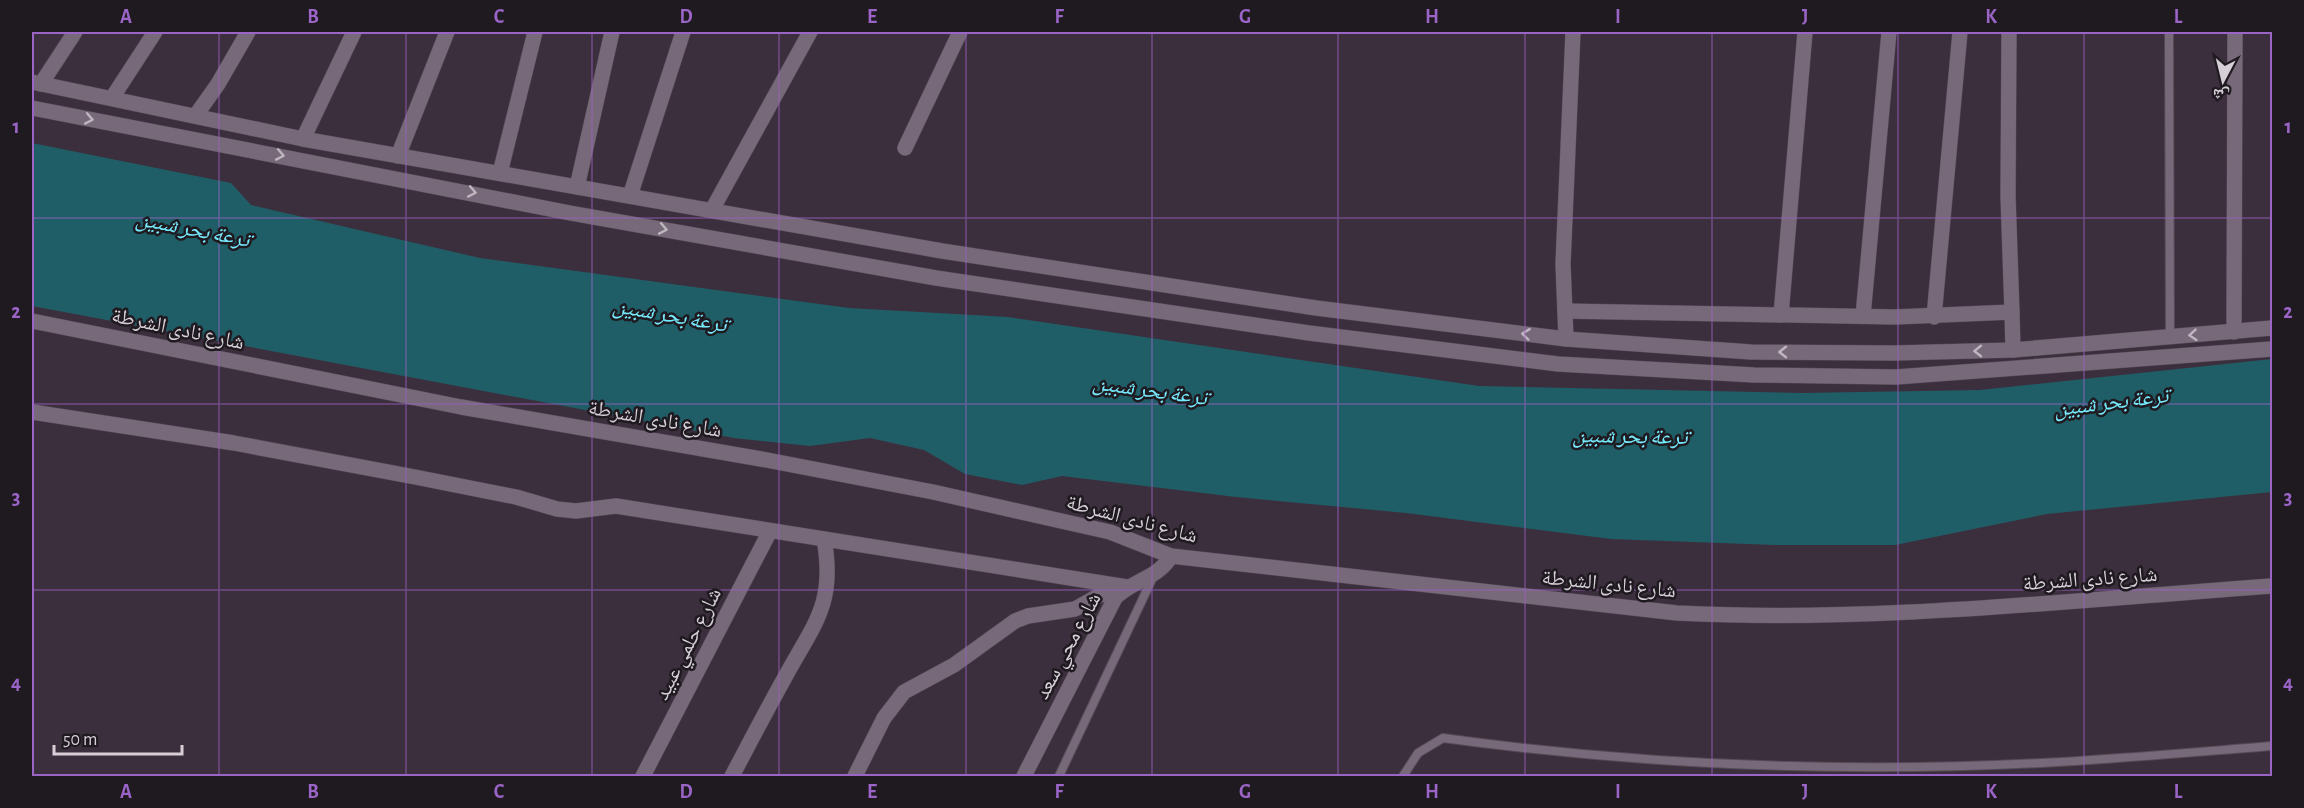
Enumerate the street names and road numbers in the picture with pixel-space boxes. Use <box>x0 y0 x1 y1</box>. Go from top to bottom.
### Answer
street label: شارع نادى الشرطة <box>109 305 246 355</box>
street label: شارع نادى الشرطة <box>586 397 723 443</box>
street label: شارع نادى الشرطة <box>1064 491 1200 549</box>
street label: شارع نادى الشرطة <box>2022 564 2158 596</box>
street label: شارع نادى الشرطة <box>1541 567 1677 603</box>
street label: شارع حلمي عبيد <box>651 585 730 706</box>
street label: شارع محي سعد <box>1031 589 1110 705</box>

